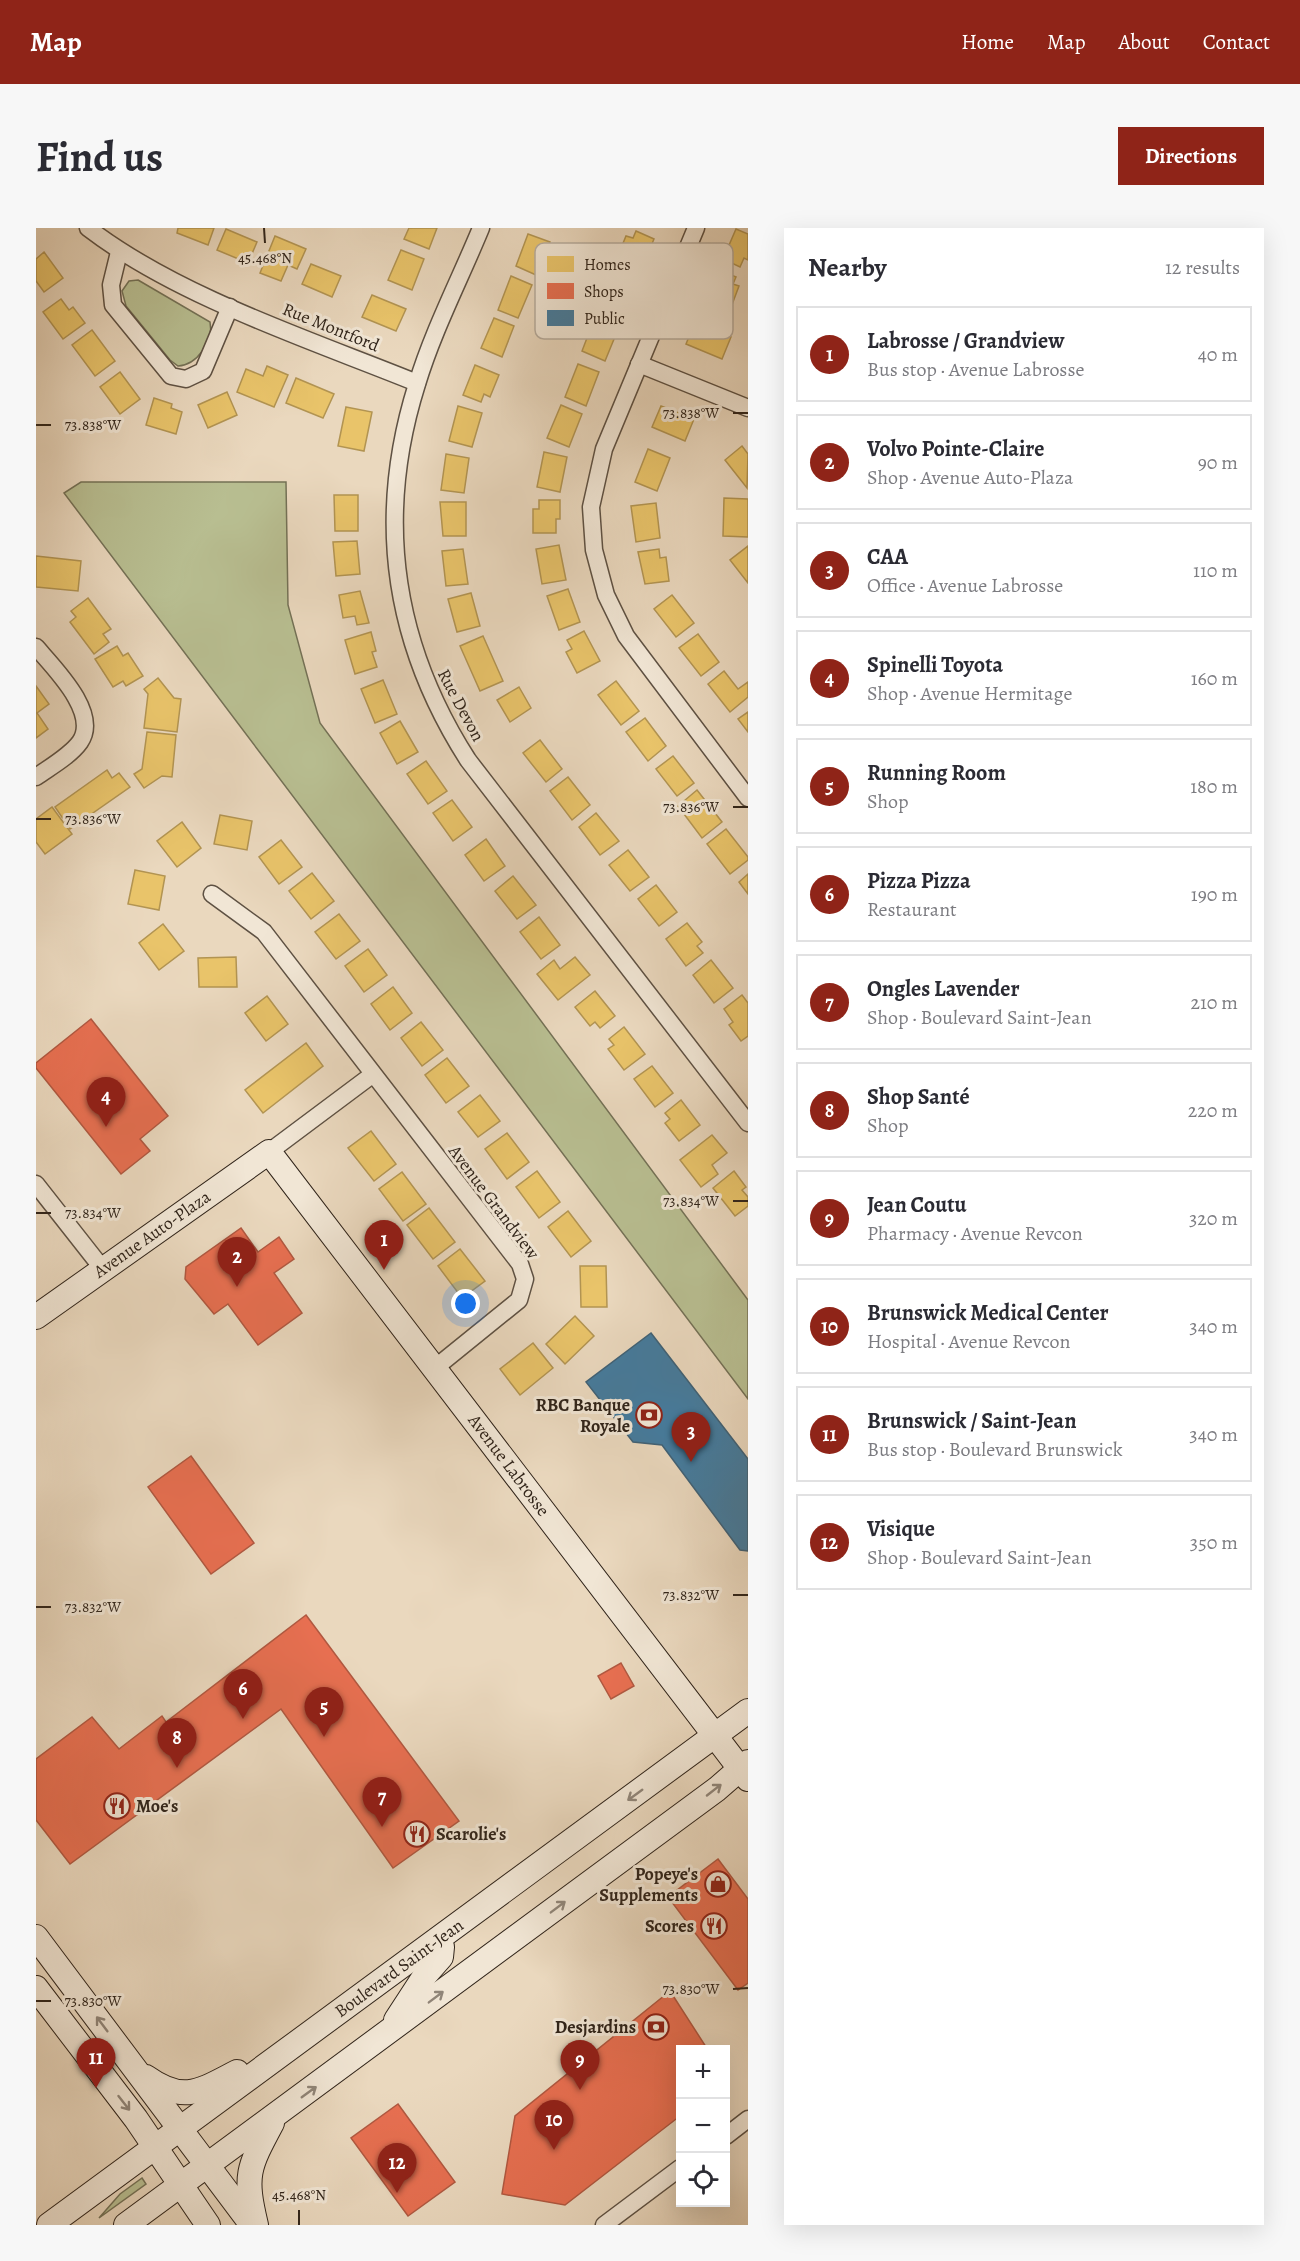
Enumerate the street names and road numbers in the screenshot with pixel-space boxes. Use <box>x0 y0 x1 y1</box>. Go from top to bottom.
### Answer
street label: Rue Montford <box>279 297 383 357</box>
street label: Rue Devon <box>432 664 490 746</box>
street label: Avenue Grandview <box>443 1139 545 1264</box>
street label: Avenue Auto-Plaza <box>88 1184 216 1284</box>
street label: Avenue Labrosse <box>462 1408 555 1521</box>
street label: Boulevard Saint-Jean <box>330 1913 468 2023</box>

